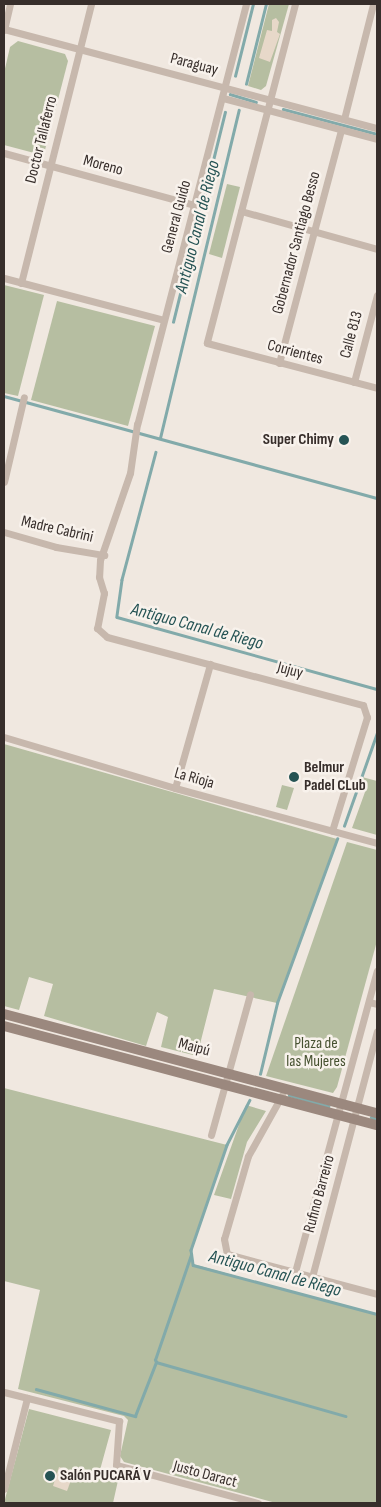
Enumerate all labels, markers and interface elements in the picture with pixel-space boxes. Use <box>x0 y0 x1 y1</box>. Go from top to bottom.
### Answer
street label: Paraguay <box>168 49 220 81</box>
street label: Doctor Tallaferro <box>22 94 62 186</box>
street label: Moreno <box>81 151 125 181</box>
water label: Antiguo Canal de Riego <box>171 158 225 296</box>
street label: Gobernador Santiago Besso <box>269 170 325 316</box>
street label: General Guido <box>158 178 196 256</box>
street label: Calle 813 <box>337 309 367 361</box>
street label: Corrientes <box>265 336 325 370</box>
place label: Super Chimy <box>263 430 334 450</box>
marker: Super Chimy <box>338 434 350 446</box>
street label: Madre Cabrini <box>19 512 95 548</box>
water label: Antiguo Canal de Riego <box>129 599 265 655</box>
street label: Jujuy <box>275 658 305 684</box>
place label: Belmur Padel CLub <box>304 758 366 796</box>
street label: La Rioja <box>172 764 216 794</box>
marker: Belmur Padel CLub <box>288 771 300 783</box>
park label: Plaza de las Mujeres <box>286 1034 346 1072</box>
street label: Maipú <box>176 1035 212 1061</box>
street label: Rufino Barreiro <box>300 1153 340 1235</box>
water label: Antiguo Canal de Riego <box>207 1246 343 1302</box>
street label: Justo Daract <box>171 1457 239 1493</box>
place label: Salón PUCARÁ V <box>60 1466 151 1486</box>
marker: Salón PUCARÁ V <box>44 1470 56 1482</box>

